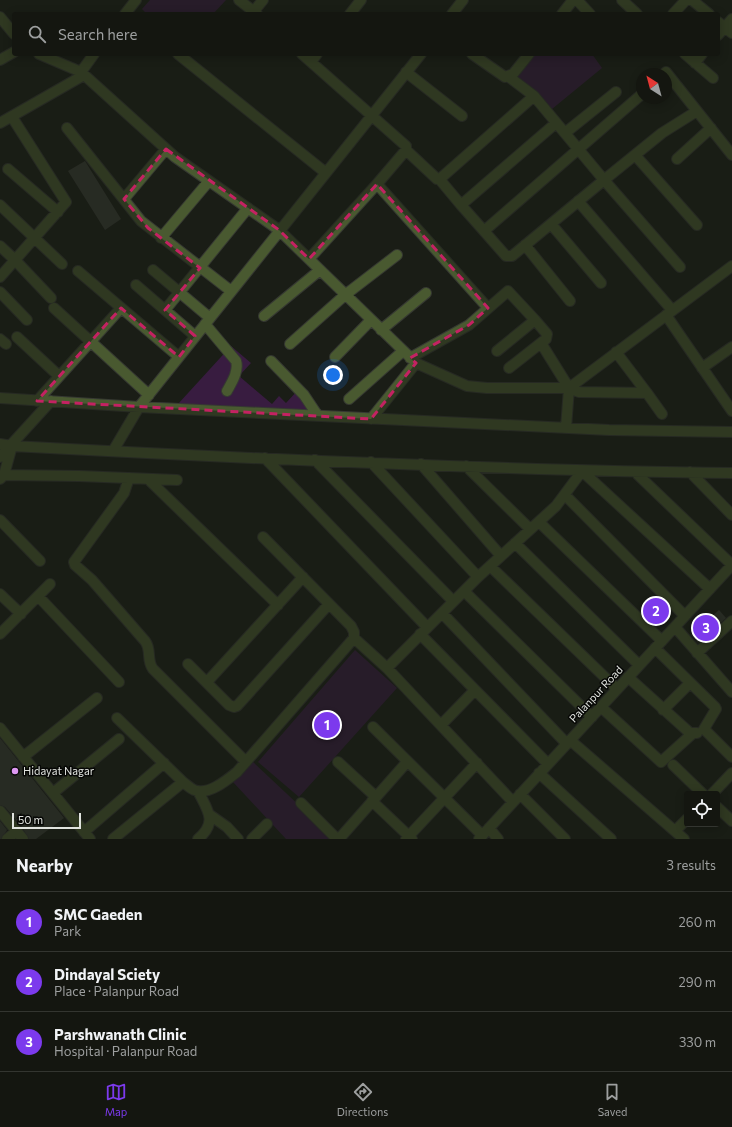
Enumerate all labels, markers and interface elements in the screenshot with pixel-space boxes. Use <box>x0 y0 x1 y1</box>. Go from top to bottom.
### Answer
search box <box>12 12 720 56</box>
icon: search <box>26 23 48 45</box>
text: Search here <box>58 25 137 43</box>
north arrow <box>636 68 672 104</box>
your location <box>323 365 343 385</box>
pin: 2 <box>643 596 669 626</box>
pin: 3 <box>693 613 719 643</box>
street label: Palanpur Road <box>566 663 625 725</box>
pin: 1 <box>314 710 340 740</box>
place label: Hidayat Nagar <box>23 764 95 777</box>
marker: Hidayat Nagar <box>10 766 20 776</box>
map controls <box>684 791 720 827</box>
button: locate <box>684 791 720 827</box>
scale bar <box>12 811 81 830</box>
text: 50 m <box>18 813 43 826</box>
text: Nearby <box>16 855 73 876</box>
text: 3 results <box>667 857 716 873</box>
text: SMC Gaeden <box>54 905 142 923</box>
text: 1 <box>26 914 32 930</box>
text: 260 m <box>679 914 716 930</box>
text: Park <box>54 923 81 939</box>
text: Dindayal Sciety <box>54 965 160 983</box>
text: 2 <box>25 974 33 990</box>
text: 290 m <box>679 974 716 990</box>
text: Place · Palanpur Road <box>54 983 179 999</box>
text: Parshwanath Clinic <box>54 1025 186 1043</box>
text: 3 <box>25 1034 33 1050</box>
text: 330 m <box>679 1034 716 1050</box>
text: Hospital · Palanpur Road <box>54 1043 197 1059</box>
tab: Map <box>105 1081 127 1118</box>
tab: Directions <box>337 1081 388 1118</box>
tab: Saved <box>598 1081 627 1118</box>

